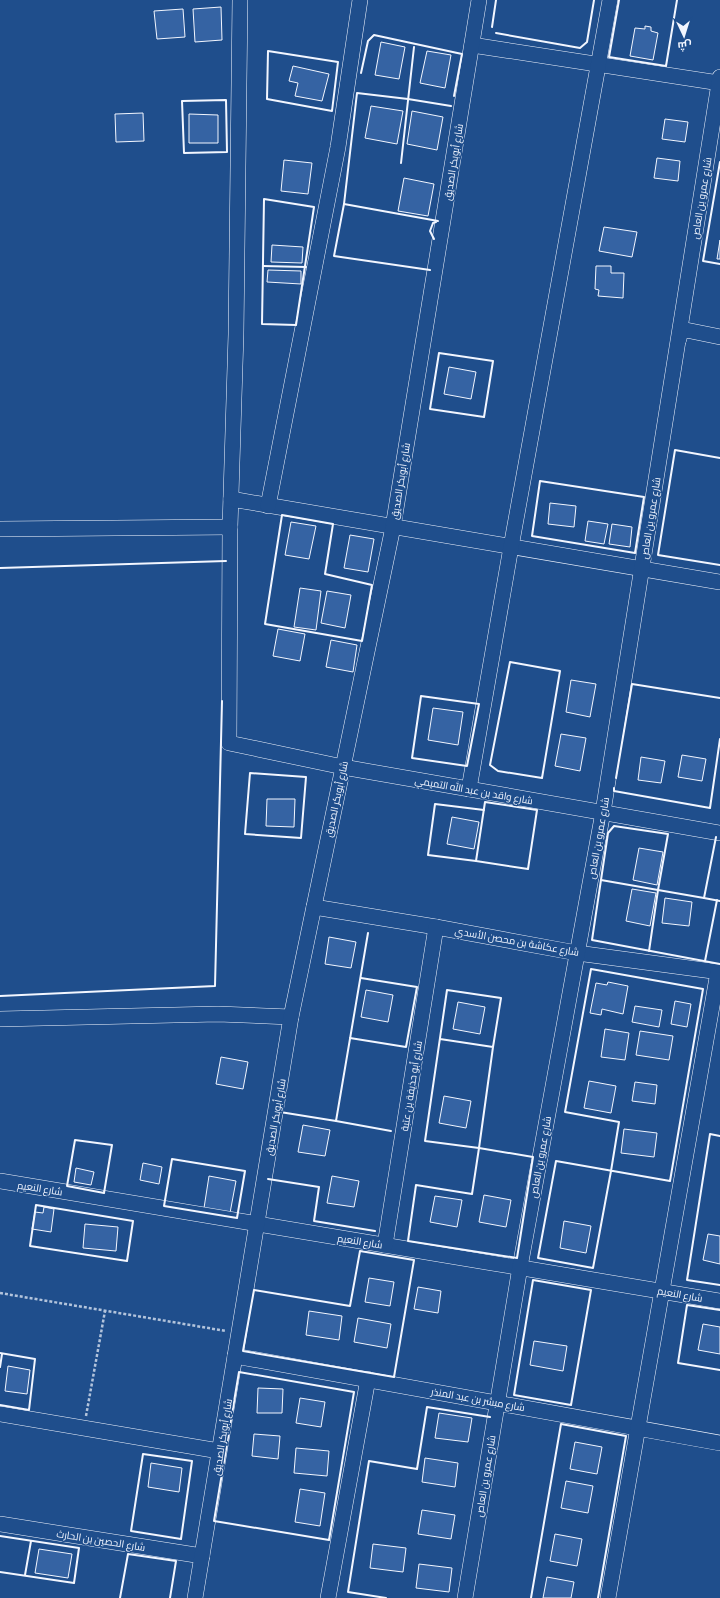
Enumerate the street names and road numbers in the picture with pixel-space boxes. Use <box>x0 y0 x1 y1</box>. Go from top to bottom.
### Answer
street label: شارع أبوبكر الصديق <box>441 123 466 201</box>
street label: شارع عمرو بن العاص <box>690 156 714 240</box>
street label: شارع أبوبكر الصديق <box>388 442 413 520</box>
street label: شارع عمرو بن العاص <box>639 476 663 560</box>
street label: شارع أبوبكر الصديق <box>322 760 351 838</box>
street label: شارع واقد بن عبد الله التميمي <box>414 773 534 808</box>
street label: شارع عمرو بن العاص <box>586 796 612 880</box>
street label: شارع عكاشة بن محصن الأسدي <box>454 925 580 960</box>
street label: شارع أبو حذيفة بن عتبة <box>398 1040 425 1132</box>
street label: شارع أبوبكر الصديق <box>262 1078 289 1156</box>
street label: شارع عمرو بن العاص <box>528 1115 554 1199</box>
street label: شارع النعيم <box>16 1179 63 1199</box>
street label: شارع النعيم <box>336 1232 383 1252</box>
street label: شارع النعيم <box>656 1285 703 1306</box>
street label: شارع مبشر بن عبد المنذر <box>429 1386 526 1414</box>
street label: شارع أبوبكر الصديق <box>210 1398 235 1476</box>
street label: شارع عمرو بن العاص <box>474 1434 498 1518</box>
street label: شارع الحصين بن الحارث <box>55 1528 146 1554</box>

